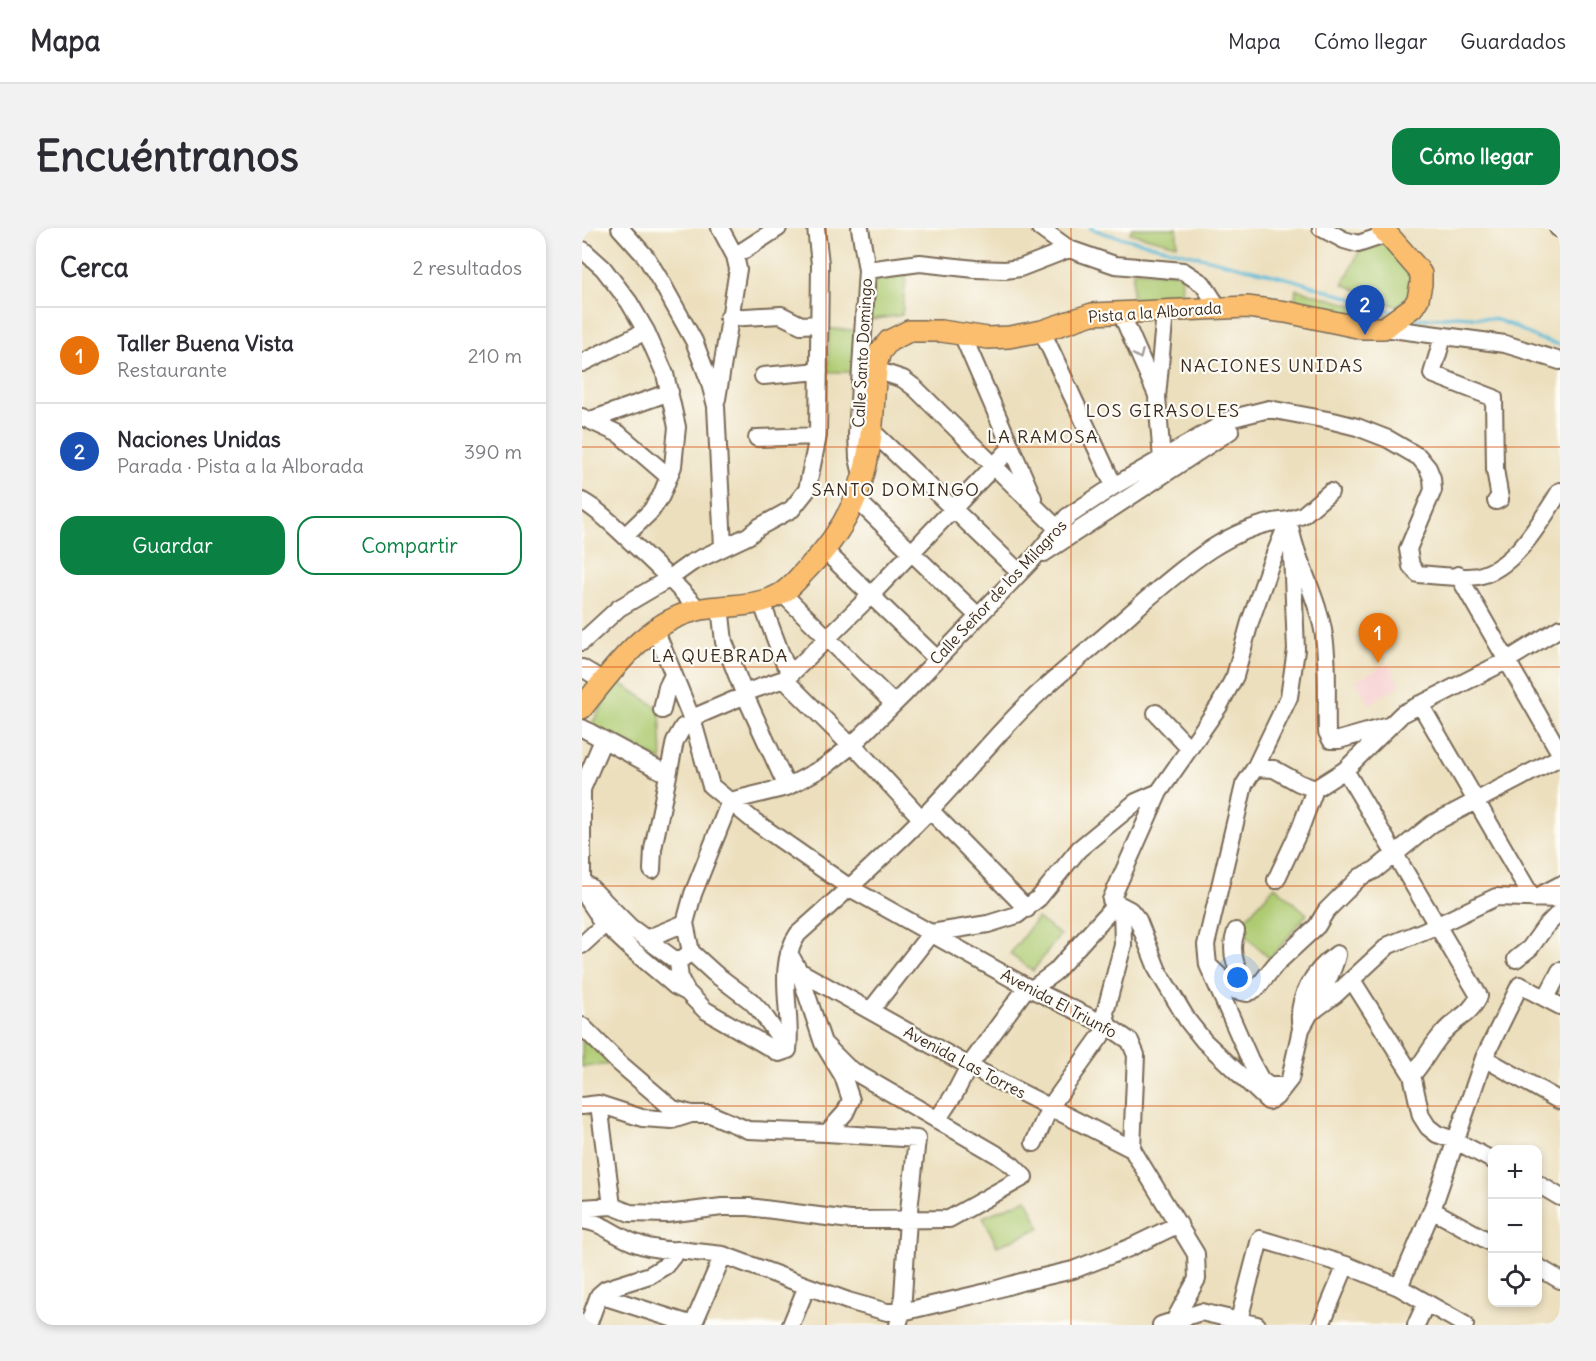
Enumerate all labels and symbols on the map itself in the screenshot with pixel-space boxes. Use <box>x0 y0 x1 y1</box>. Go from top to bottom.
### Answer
street label: Calle Santo Domingo <box>848 278 876 428</box>
pin: 2 <box>1346 285 1384 335</box>
street label: Pista a la Alborada <box>1087 297 1223 327</box>
one-way arrow <box>1132 348 1144 359</box>
district label: NACIONES UNIDAS <box>1180 354 1364 377</box>
district label: LOS GIRASOLES <box>1086 399 1240 422</box>
district label: LA RAMOSA <box>987 425 1099 448</box>
district label: SANTO DOMINGO <box>811 478 981 501</box>
street label: Calle Señor de los Milagros <box>925 515 1071 669</box>
pin: 1 <box>1358 614 1398 663</box>
district label: LA QUEBRADA <box>651 644 789 667</box>
your location <box>1223 963 1252 992</box>
street label: Avenida El Triunfo <box>998 964 1120 1042</box>
street label: Avenida Las Torres <box>901 1021 1029 1103</box>

